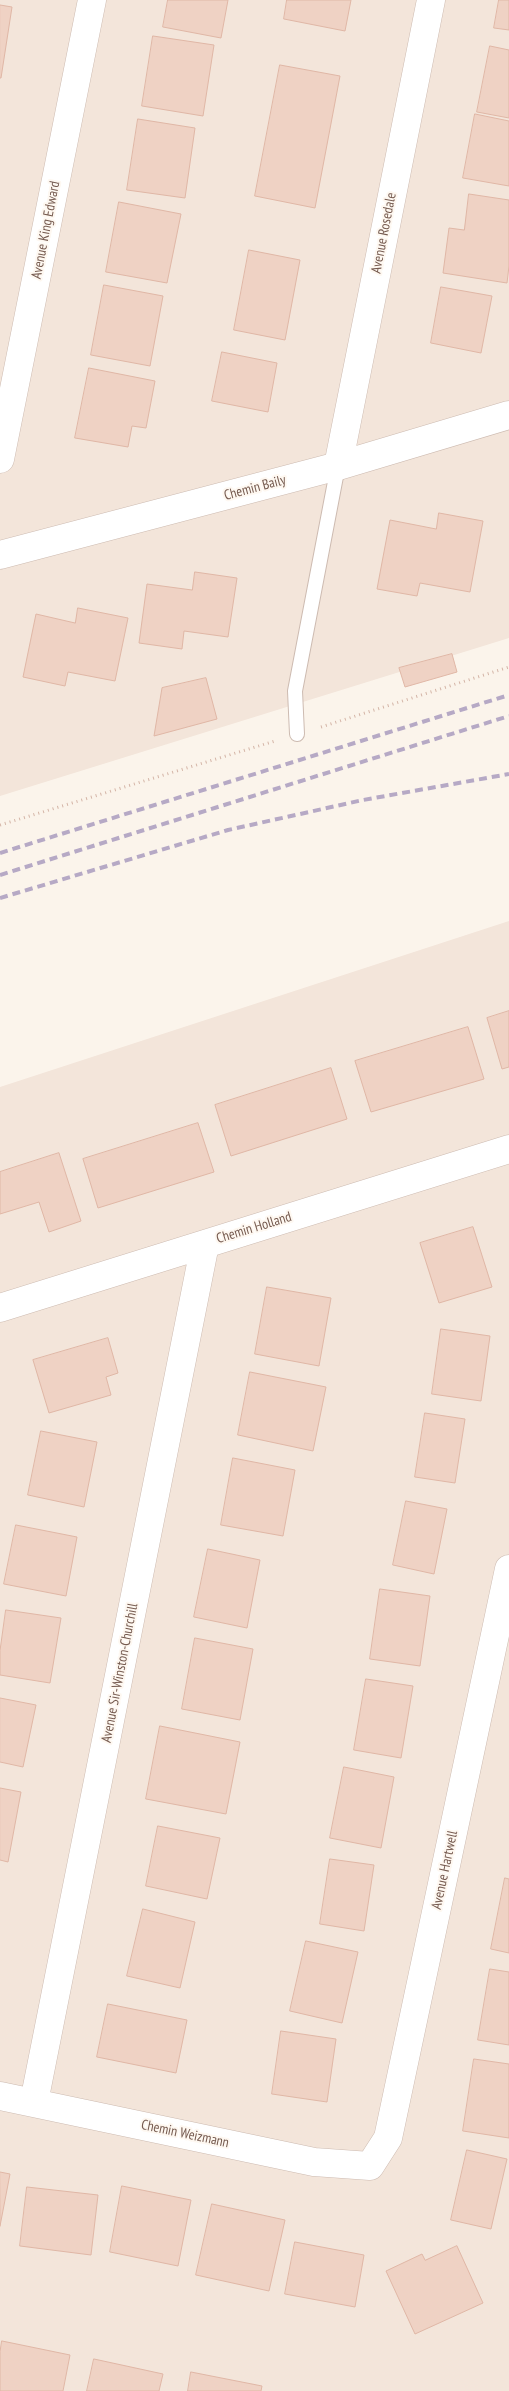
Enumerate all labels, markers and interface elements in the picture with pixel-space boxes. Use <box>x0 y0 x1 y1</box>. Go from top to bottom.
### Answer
street label: Avenue King Edward <box>28 180 64 280</box>
street label: Avenue Rosedale <box>368 191 400 275</box>
street label: Chemin Baily <box>222 472 288 504</box>
street label: Chemin Holland <box>214 1209 294 1247</box>
street label: Avenue Sir-Winston-Churchill <box>98 1602 142 1744</box>
street label: Avenue Hartwell <box>428 1829 462 1911</box>
street label: Chemin Weizmann <box>140 2116 230 2152</box>

